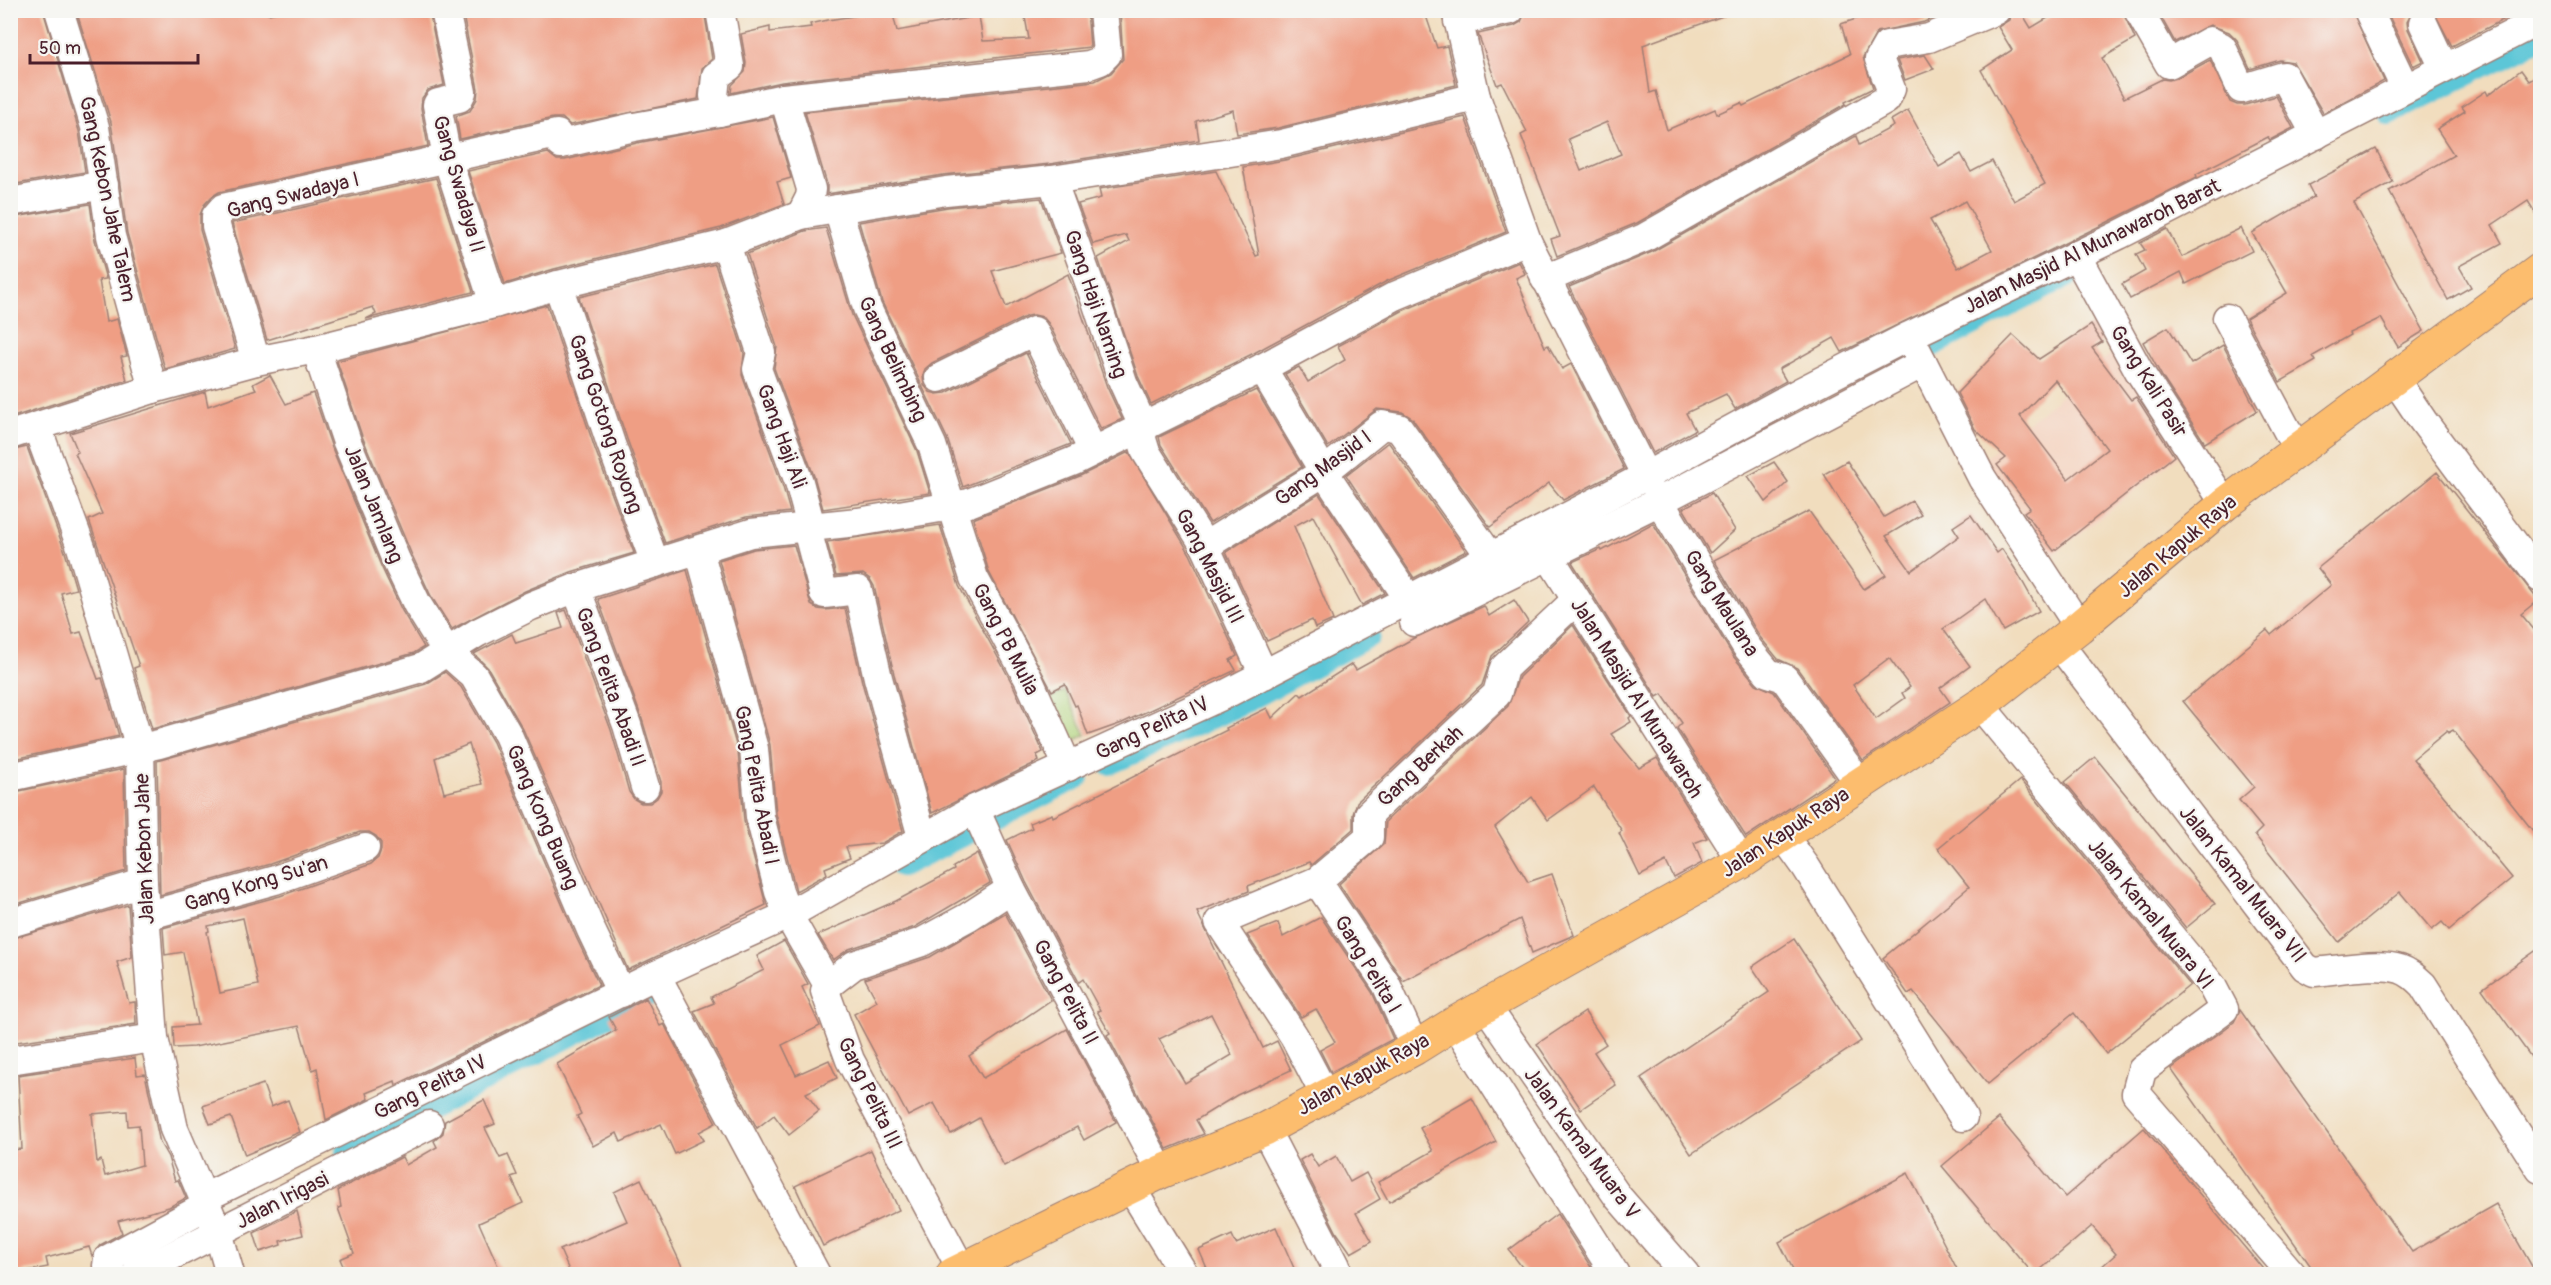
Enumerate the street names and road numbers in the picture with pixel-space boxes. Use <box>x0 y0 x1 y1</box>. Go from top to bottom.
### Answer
street label: Gang Kebon Jahe Talem <box>73 94 142 304</box>
street label: Gang Swadaya II <box>426 112 491 256</box>
street label: Gang Swadaya I <box>224 166 362 225</box>
street label: Jalan Masjid Al Munawaroh Barat <box>1960 172 2225 320</box>
street label: Gang Haji Naming <box>1058 227 1133 382</box>
street label: Gang Belimbing <box>852 292 933 426</box>
street label: Gang Kali Pasir <box>2103 320 2194 443</box>
street label: Gang Gotong Royong <box>562 331 649 517</box>
street label: Gang Haji Ali <box>750 381 813 492</box>
street label: Gang Masjid I <box>1269 424 1377 513</box>
street label: Jalan Jamlang <box>338 441 410 567</box>
street label: Jalan Kapuk Raya <box>2112 489 2242 604</box>
street label: Gang Masjid III <box>1169 504 1250 628</box>
street label: Gang Maulana <box>1678 545 1765 662</box>
street label: Gang PB Mulia <box>966 579 1045 700</box>
street label: Jalan Masjid Al Munawaroh <box>1564 593 1709 803</box>
street label: Gang Pelita Abadi II <box>569 604 652 771</box>
street label: Gang Pelita IV <box>1091 690 1213 766</box>
street label: Gang Pelita Abadi I <box>728 703 785 867</box>
street label: Gang Berkah <box>1372 720 1469 813</box>
street label: Gang Kong Buang <box>500 741 585 894</box>
street label: Jalan Kebon Jahe <box>128 772 161 925</box>
street label: Jalan Kapuk Raya <box>1716 781 1854 884</box>
street label: Jalan Kamal Muara VII <box>2173 800 2313 968</box>
street label: Jalan Kamal Muara VI <box>2081 833 2220 995</box>
street label: Gang Kong Su'an <box>181 849 331 918</box>
street label: Gang Pelita I <box>1328 910 1407 1018</box>
street label: Gang Pelita II <box>1027 935 1105 1050</box>
street label: Jalan Kapuk Raya <box>1292 1027 1434 1122</box>
street label: Gang Pelita III <box>831 1033 908 1154</box>
street label: Gang Pelita IV <box>369 1049 491 1126</box>
street label: Jalan Kamal Muara V <box>1518 1062 1646 1224</box>
street label: Jalan Irigasi <box>231 1165 334 1235</box>

